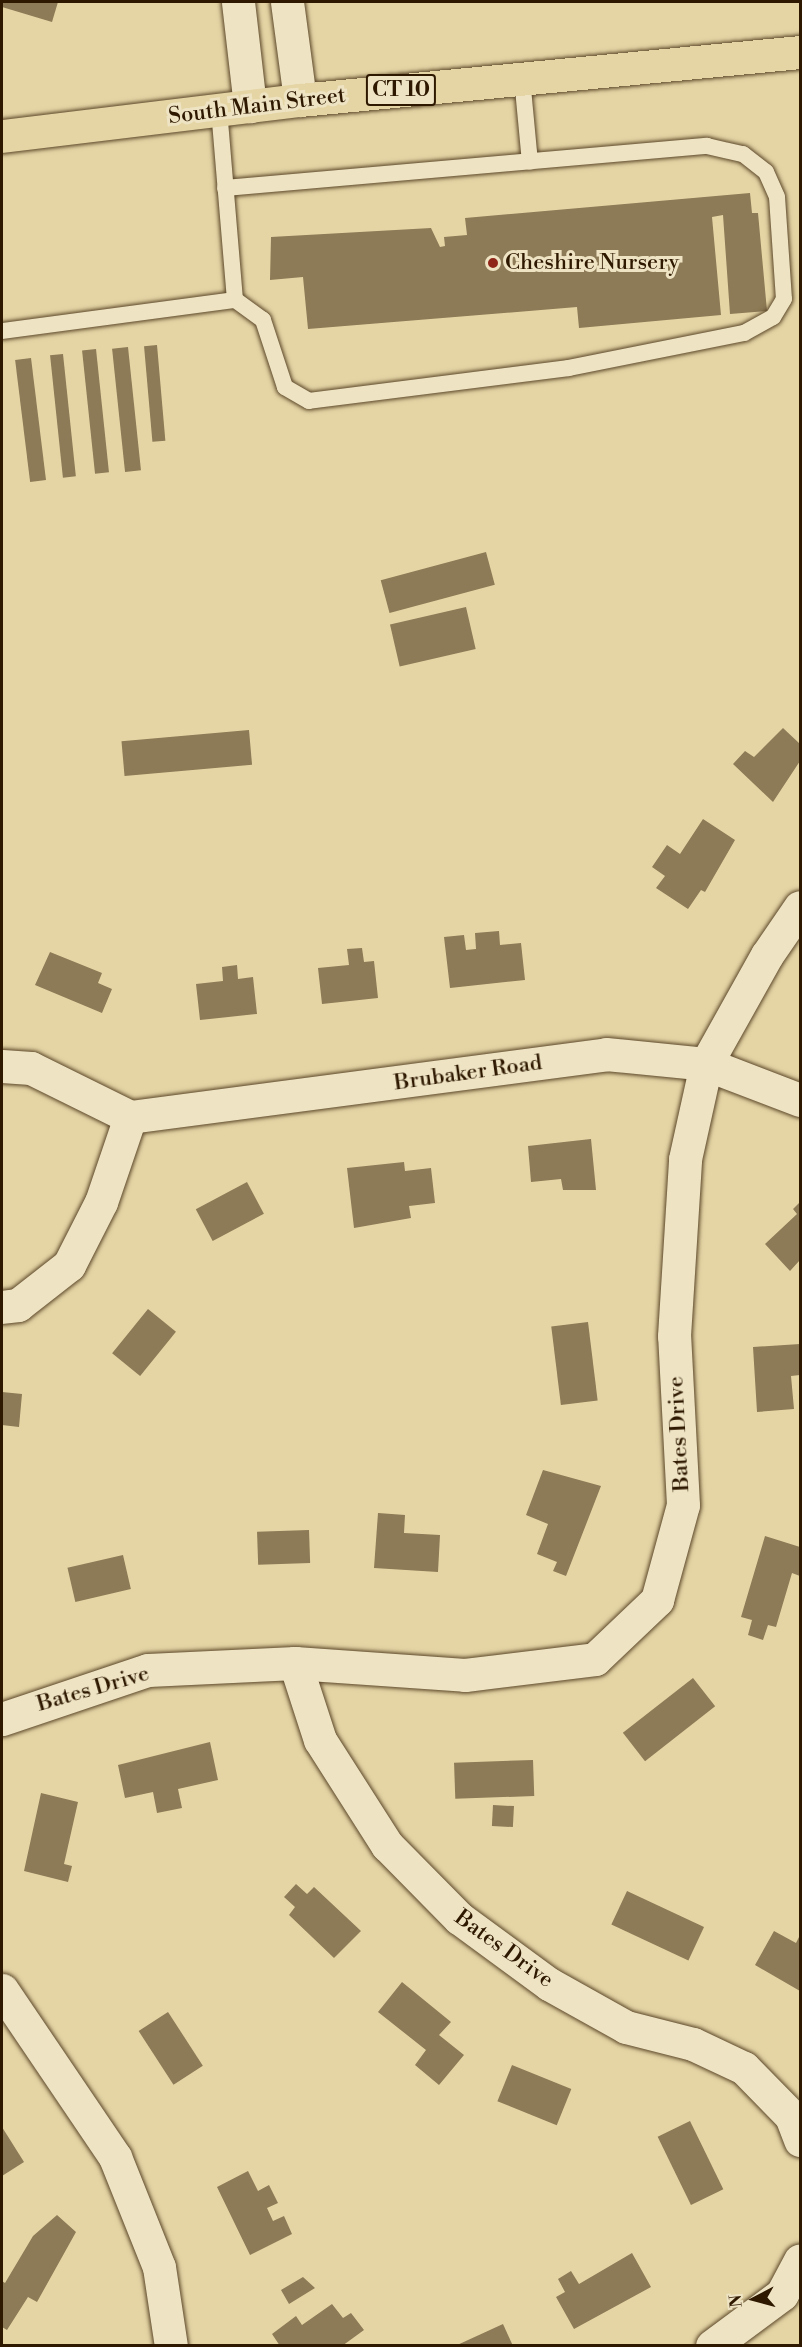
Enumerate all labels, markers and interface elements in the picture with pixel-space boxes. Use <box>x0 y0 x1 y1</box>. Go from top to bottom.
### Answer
road number: CT 10 <box>365 72 437 108</box>
street label: South Main Street <box>167 82 347 130</box>
place label: Cheshire Nursery <box>505 250 679 276</box>
marker: Cheshire Nursery <box>486 256 500 270</box>
street label: Brubaker Road <box>392 1050 544 1096</box>
street label: Bates Drive <box>663 1376 695 1492</box>
street label: Bates Drive <box>34 1660 152 1718</box>
street label: Bates Drive <box>450 1904 558 1994</box>
north arrow <box>724 2269 784 2329</box>
text: N <box>725 2294 747 2308</box>

